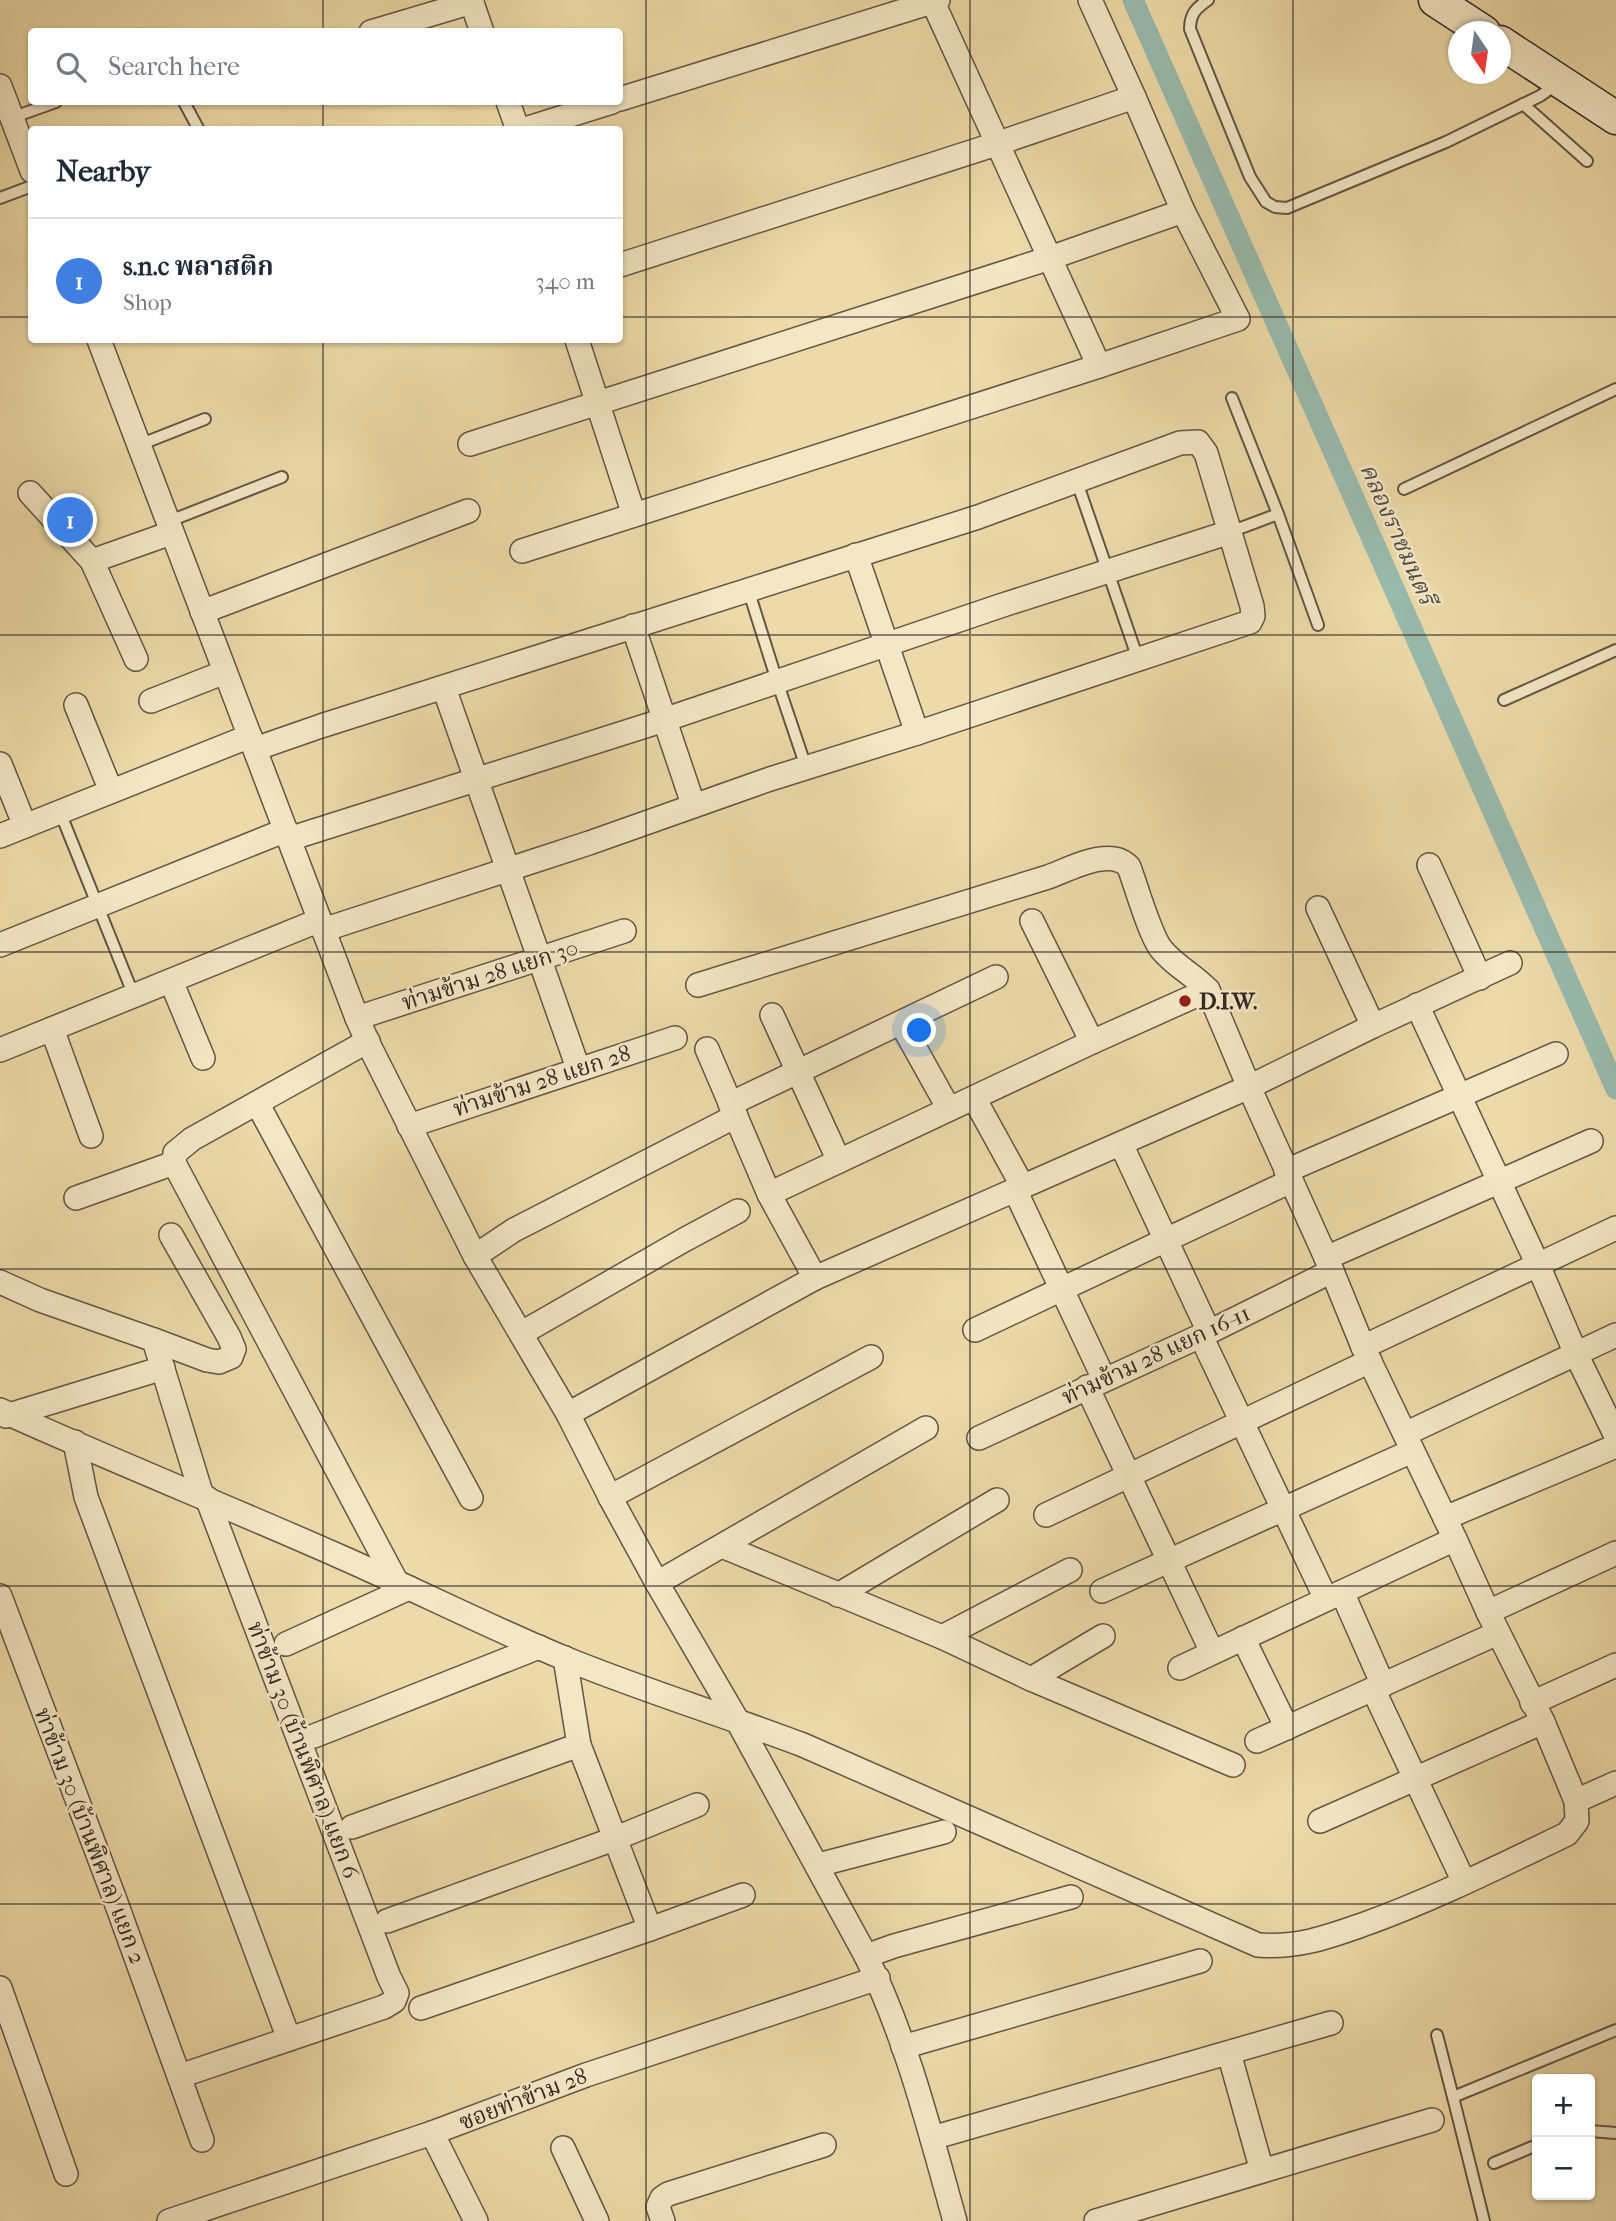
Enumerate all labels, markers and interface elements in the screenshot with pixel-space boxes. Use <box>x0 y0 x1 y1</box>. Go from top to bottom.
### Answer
north arrow <box>1448 21 1511 84</box>
search box <box>28 28 623 105</box>
icon: search <box>52 48 90 86</box>
text: Search here <box>108 51 240 82</box>
text: Nearby <box>56 154 151 189</box>
text: s.n.c พลาสติก <box>123 251 274 282</box>
text: 1 <box>75 268 83 295</box>
text: 340 m <box>535 268 595 295</box>
text: Shop <box>123 289 172 316</box>
water label: คลองราชมนตรี <box>1354 459 1443 613</box>
pin: 1 <box>47 494 93 546</box>
street label: ท่ามข้าม 28 แยก 30 <box>398 934 582 1016</box>
place label: D.I.W. <box>1199 988 1257 1015</box>
marker: D.I.W. <box>1177 993 1193 1009</box>
your location <box>902 1013 936 1047</box>
street label: ท่ามข้าม 28 แยก 28 <box>450 1040 634 1122</box>
street label: ท่ามข้าม 28 แยก 16-11 <box>1058 1300 1254 1410</box>
street label: ท่าข้าม 30 (บ้านพิศาล) แยก 6 <box>241 1618 365 1883</box>
street label: ท่าข้าม 30 (บ้านพิศาล) แยก 2 <box>29 1704 151 1968</box>
street label: ซอยท่าข้าม 28 <box>455 2062 591 2136</box>
map controls <box>1532 2074 1595 2200</box>
button: + <box>1532 2074 1595 2137</box>
button: − <box>1532 2137 1595 2200</box>

